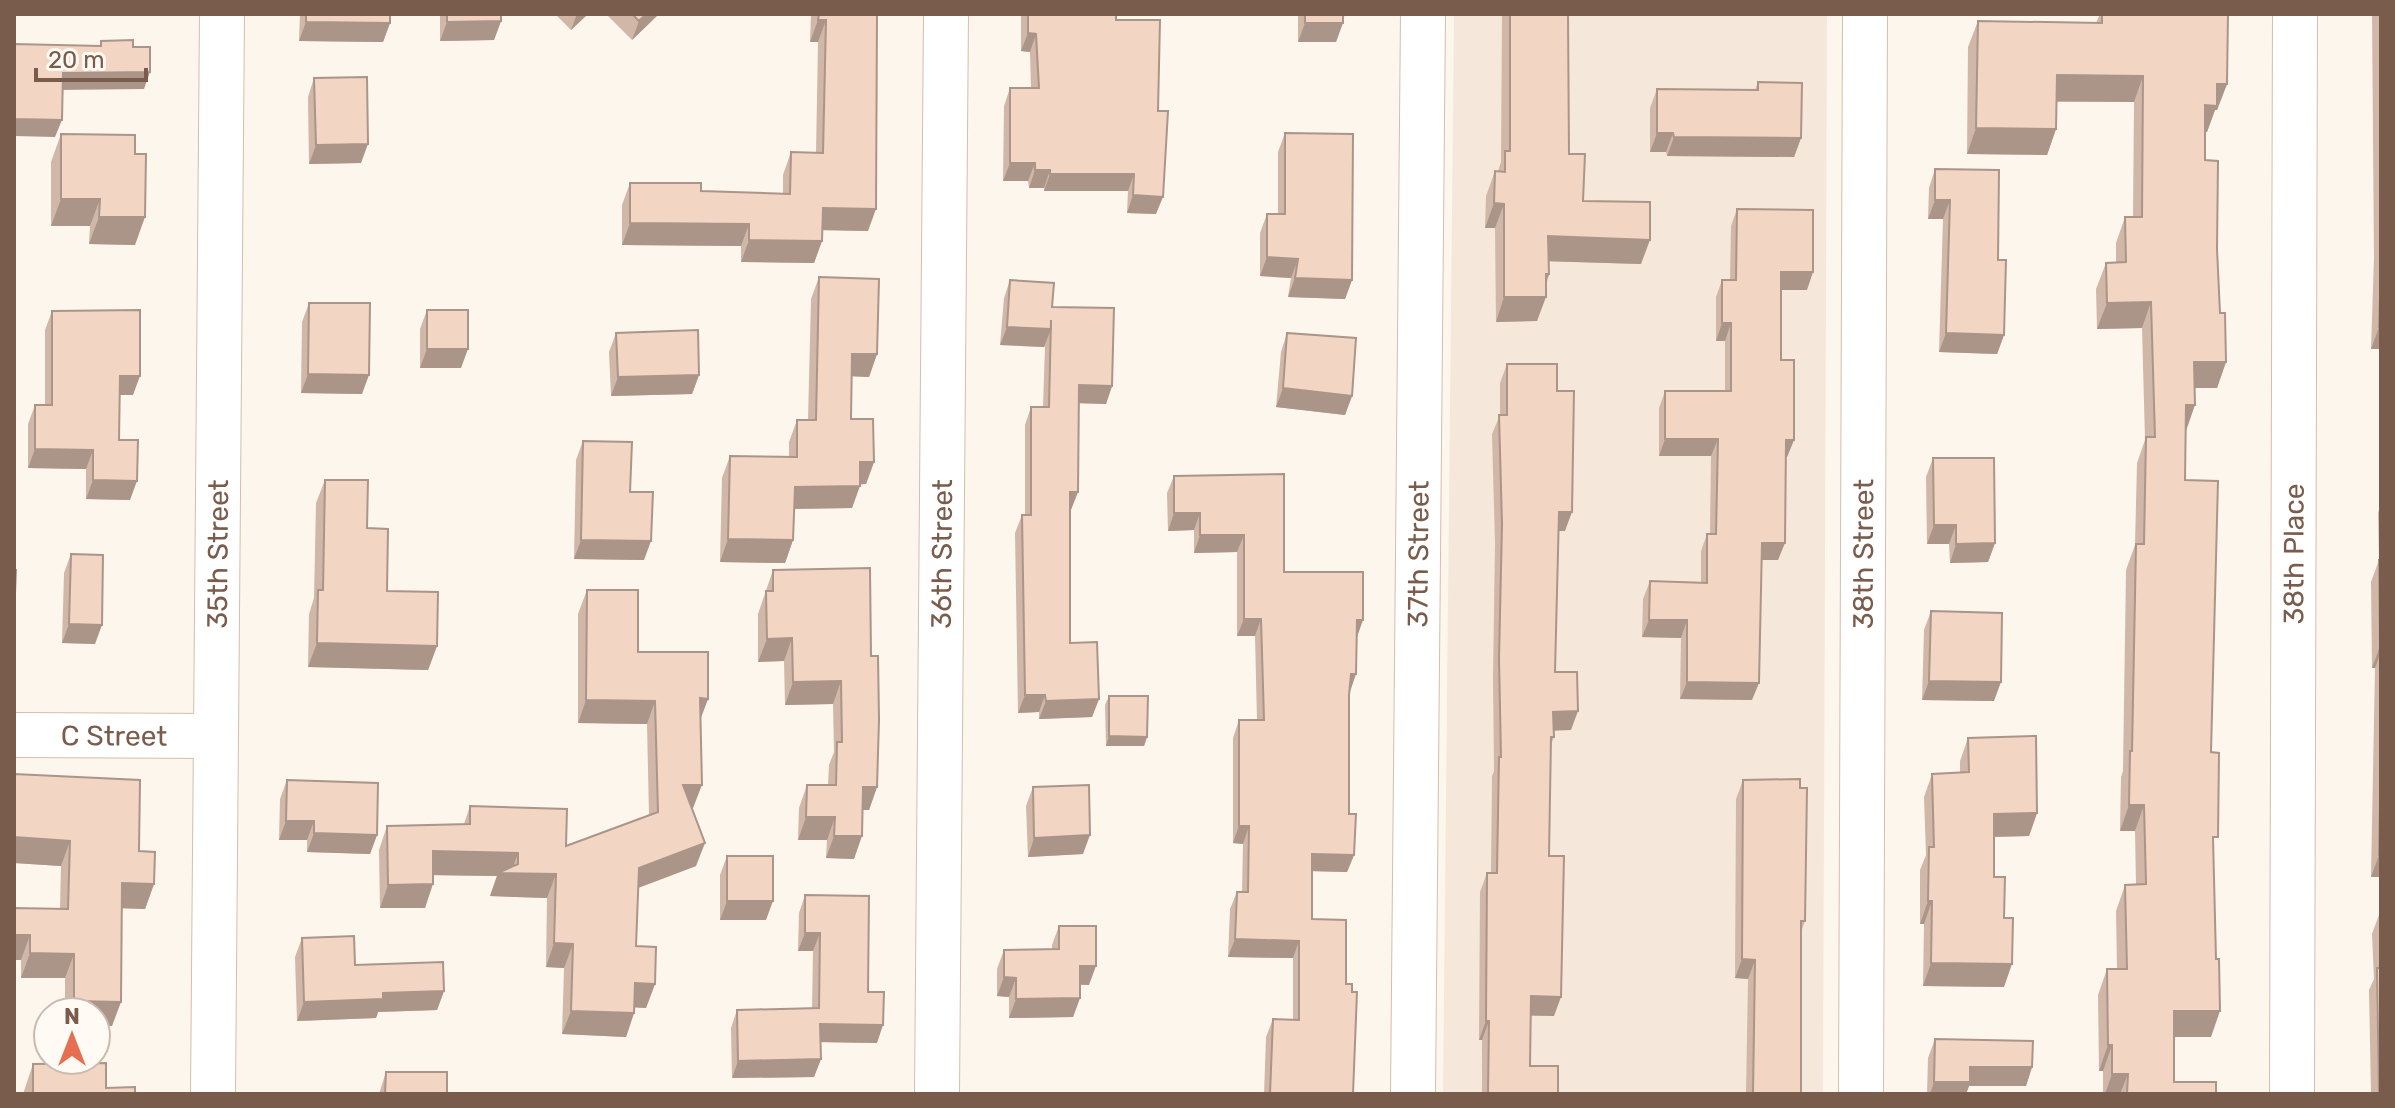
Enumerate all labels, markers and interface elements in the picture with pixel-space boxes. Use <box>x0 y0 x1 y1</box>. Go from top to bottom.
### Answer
scale bar <box>36 32 146 82</box>
text: 20 m <box>48 46 105 74</box>
street label: 35th Street <box>201 479 235 629</box>
street label: 36th Street <box>925 479 959 629</box>
street label: 38th Street <box>1847 479 1880 629</box>
street label: 37th Street <box>1401 480 1436 628</box>
street label: 38th Place <box>2277 483 2311 625</box>
street label: C Street <box>61 719 167 753</box>
north arrow <box>32 996 112 1076</box>
text: N <box>64 1003 80 1030</box>

